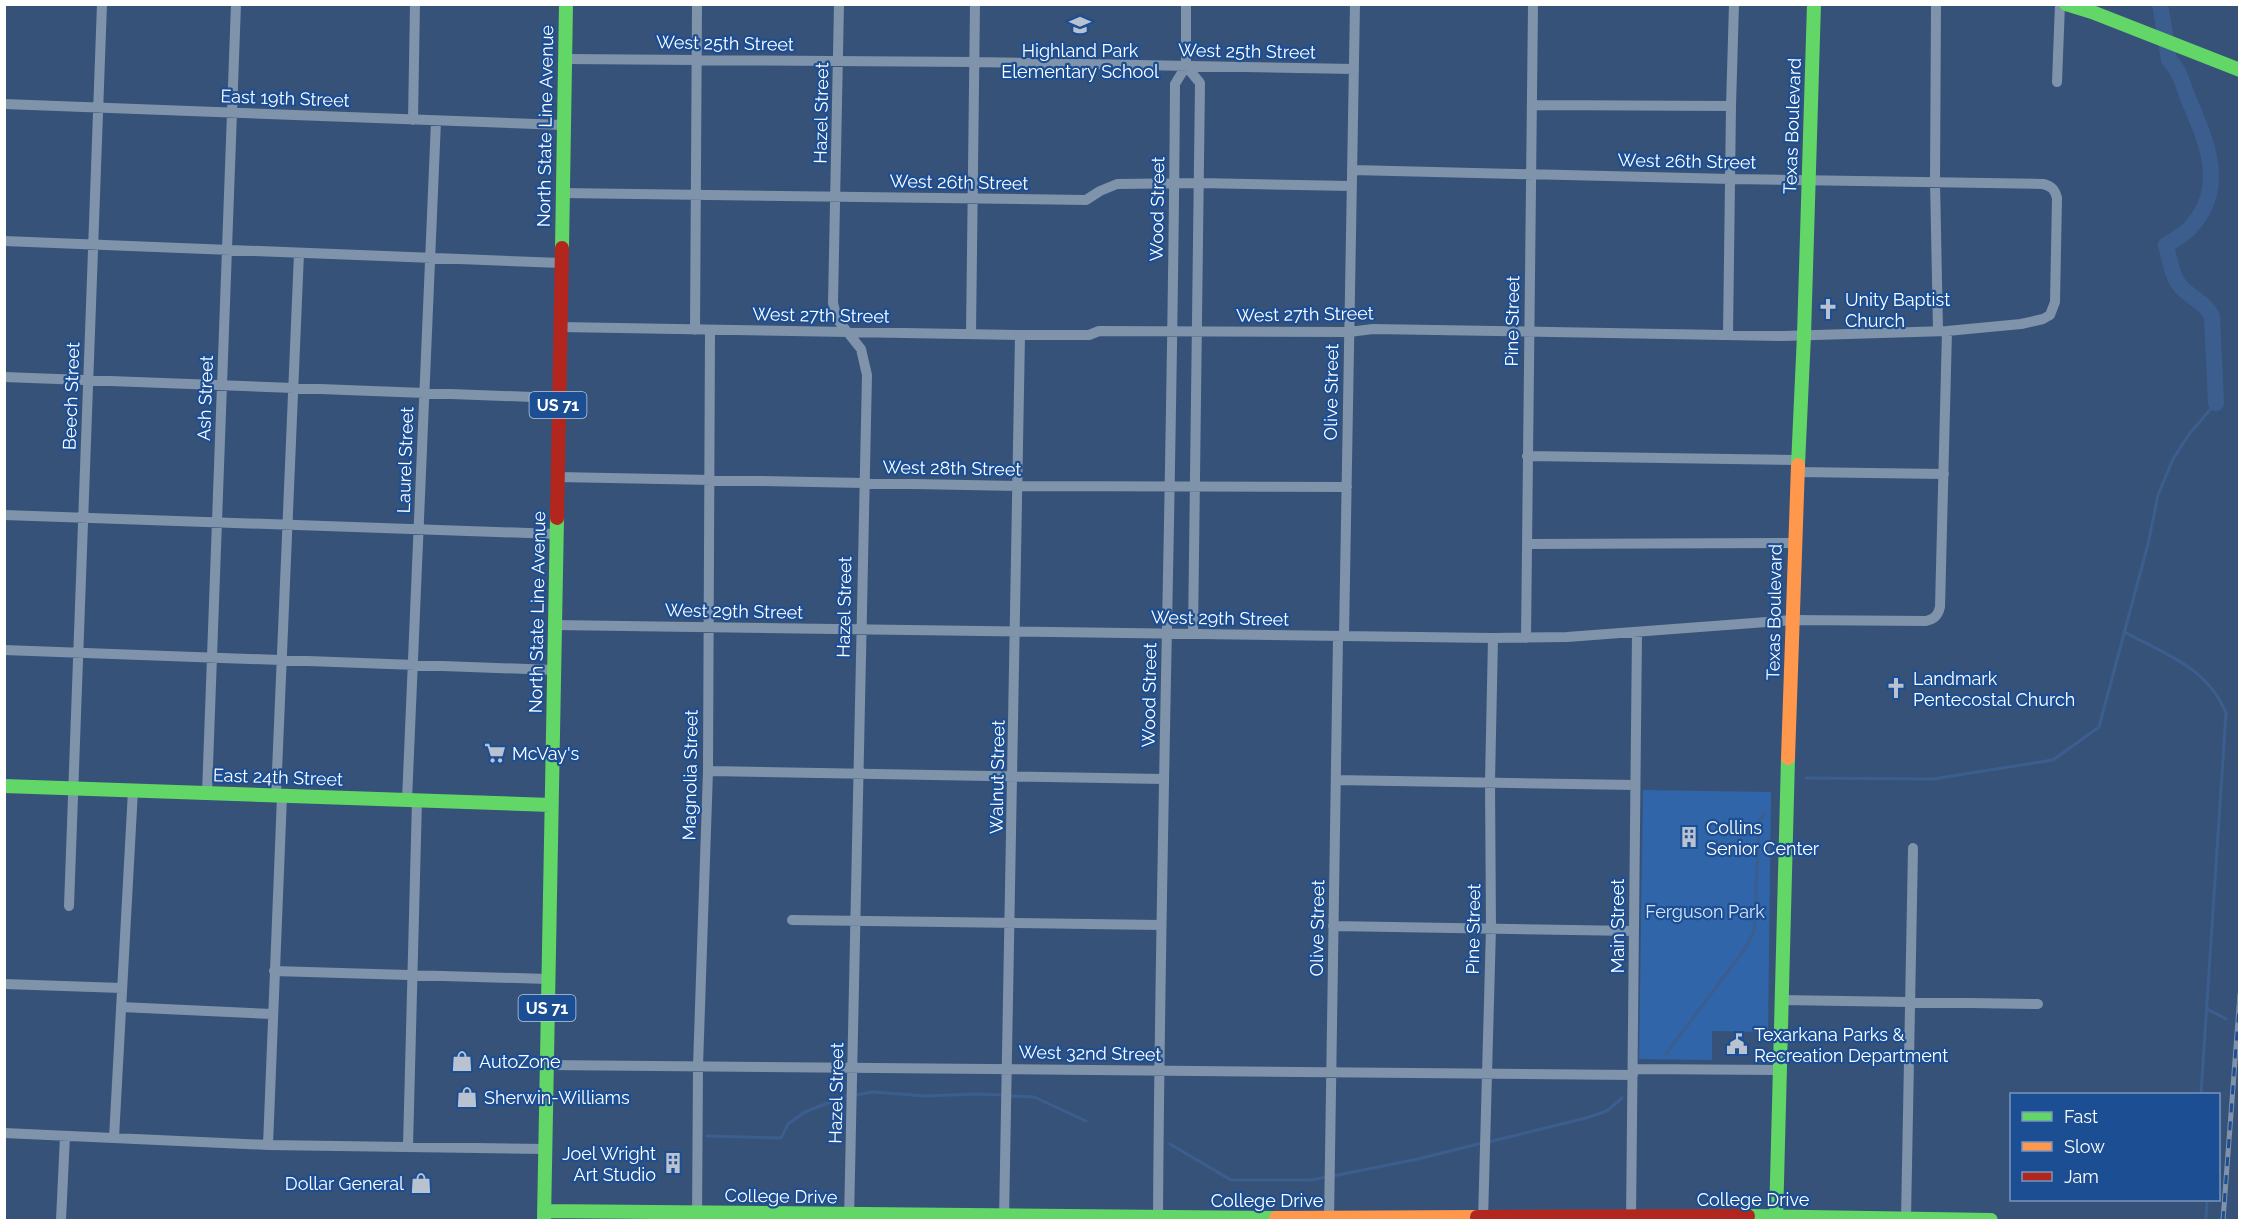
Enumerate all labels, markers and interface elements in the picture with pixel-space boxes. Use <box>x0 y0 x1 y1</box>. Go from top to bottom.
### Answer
school or university icon: Highland Park Elementary School <box>1068 13 1092 37</box>
street label: North State Line Avenue <box>533 24 557 227</box>
street label: West 25th Street <box>656 31 794 55</box>
street label: West 25th Street <box>1178 39 1316 63</box>
place label: Highland Park Elementary School <box>1001 40 1159 82</box>
street label: Texas Boulevard <box>1779 58 1805 194</box>
street label: Hazel Street <box>810 62 832 164</box>
street label: East 19th Street <box>220 85 350 111</box>
street label: West 26th Street <box>1617 149 1757 173</box>
street label: Wood Street <box>1146 156 1168 262</box>
street label: West 26th Street <box>889 170 1029 194</box>
street label: Pine Street <box>1501 275 1523 367</box>
place label: Unity Baptist Church <box>1845 289 1950 331</box>
church icon: Unity Baptist Church <box>1816 297 1840 321</box>
street label: West 27th Street <box>1236 302 1374 326</box>
street label: West 27th Street <box>752 303 890 327</box>
street label: Beech Street <box>59 342 83 450</box>
street label: Olive Street <box>1320 343 1342 441</box>
street label: Ash Street <box>193 355 217 441</box>
road number: US 71 <box>530 392 586 418</box>
street label: Laurel Street <box>393 406 417 514</box>
street label: West 28th Street <box>883 456 1021 480</box>
street label: North State Line Avenue <box>525 510 549 713</box>
street label: Texas Boulevard <box>1762 544 1786 680</box>
street label: Hazel Street <box>833 556 855 658</box>
street label: West 29th Street <box>665 599 803 623</box>
street label: West 29th Street <box>1151 606 1289 630</box>
street label: Wood Street <box>1138 642 1160 748</box>
place label: Landmark Pentecostal Church <box>1913 668 2075 710</box>
church icon: Landmark Pentecostal Church <box>1884 676 1908 700</box>
street label: Magnolia Street <box>678 709 702 841</box>
street label: Walnut Street <box>986 720 1008 834</box>
supermarket icon: McVay's <box>483 741 507 765</box>
place label: McVay's <box>512 743 579 764</box>
street label: East 24th Street <box>213 764 343 790</box>
place label: Collins Senior Center <box>1706 817 1820 859</box>
building icon: Collins Senior Center <box>1677 825 1701 849</box>
street label: Olive Street <box>1306 879 1328 977</box>
street label: Main Street <box>1607 879 1628 973</box>
street label: Pine Street <box>1462 883 1484 975</box>
park label: Ferguson Park <box>1645 901 1765 922</box>
road number: US 71 <box>518 995 576 1021</box>
place label: Texarkana Parks & Recreation Department <box>1754 1024 1948 1066</box>
public building icon: Texarkana Parks & Recreation Department <box>1725 1032 1749 1056</box>
street label: West 32nd Street <box>1018 1041 1162 1065</box>
street label: Hazel Street <box>825 1042 847 1144</box>
shop icon: AutoZone <box>450 1049 474 1073</box>
place label: AutoZone <box>479 1051 561 1072</box>
shop icon: Sherwin-Williams <box>455 1085 479 1109</box>
place label: Sherwin-Williams <box>484 1087 630 1108</box>
legend <box>2010 1093 2220 1201</box>
text: Fast <box>2064 1106 2098 1127</box>
text: Slow <box>2064 1136 2105 1157</box>
place label: Joel Wright Art Studio <box>562 1143 656 1185</box>
building icon: Joel Wright Art Studio <box>661 1151 685 1175</box>
text: Jam <box>2064 1166 2099 1187</box>
shop icon: Dollar General <box>409 1171 433 1195</box>
place label: Dollar General <box>285 1173 404 1194</box>
street label: College Drive <box>724 1185 838 1207</box>
street label: College Drive <box>1697 1189 1810 1210</box>
street label: College Drive <box>1211 1190 1324 1211</box>

